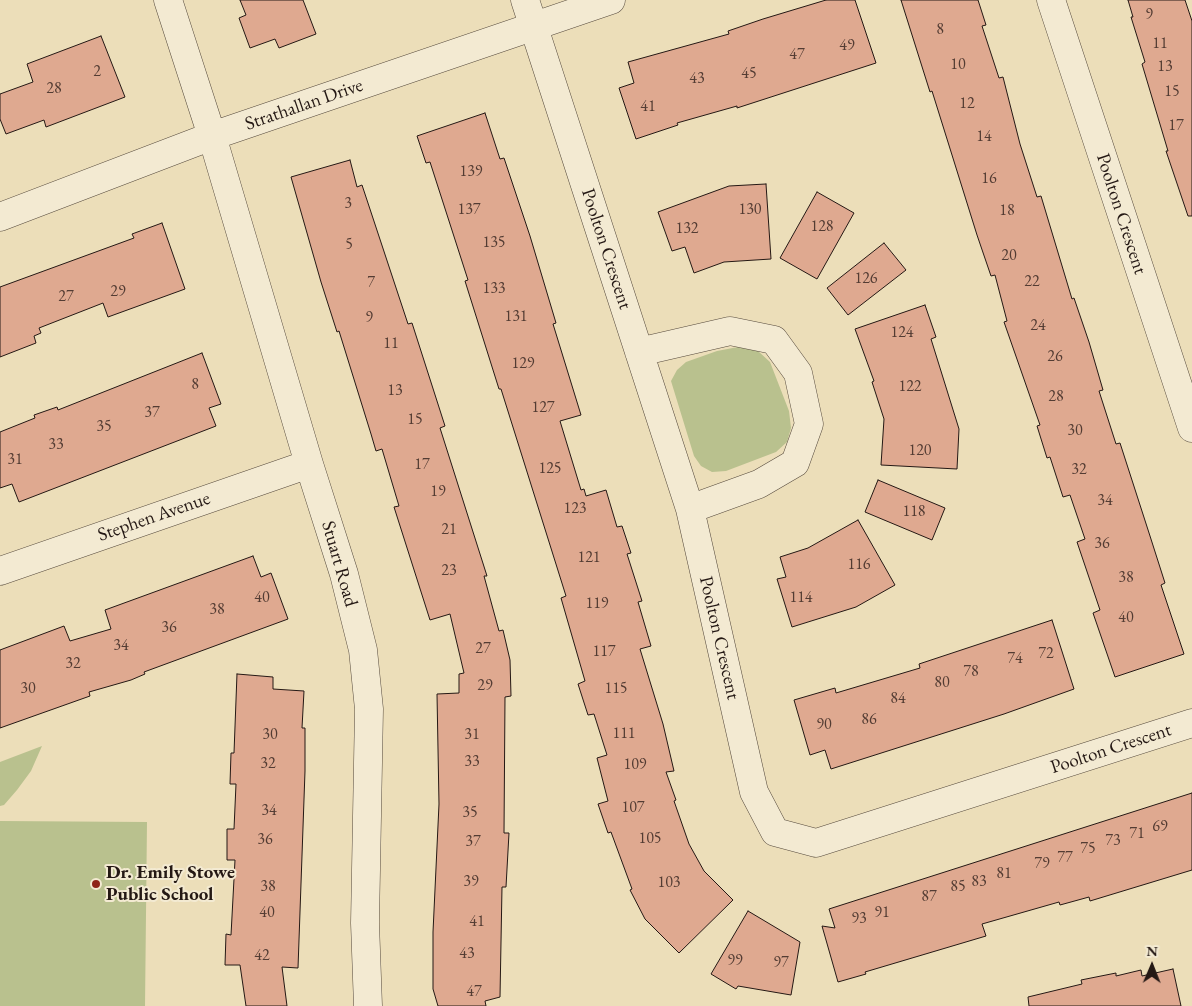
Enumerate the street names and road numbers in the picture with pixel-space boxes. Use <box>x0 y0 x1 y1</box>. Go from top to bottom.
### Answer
street label: Strathallan Drive <box>242 74 366 136</box>
street label: Poolton Crescent <box>1091 151 1151 277</box>
street label: Poolton Crescent <box>576 186 636 312</box>
street label: Stephen Avenue <box>95 487 213 547</box>
street label: Stuart Road <box>316 518 362 610</box>
street label: Poolton Crescent <box>694 574 744 702</box>
street label: Poolton Crescent <box>1048 719 1174 779</box>

